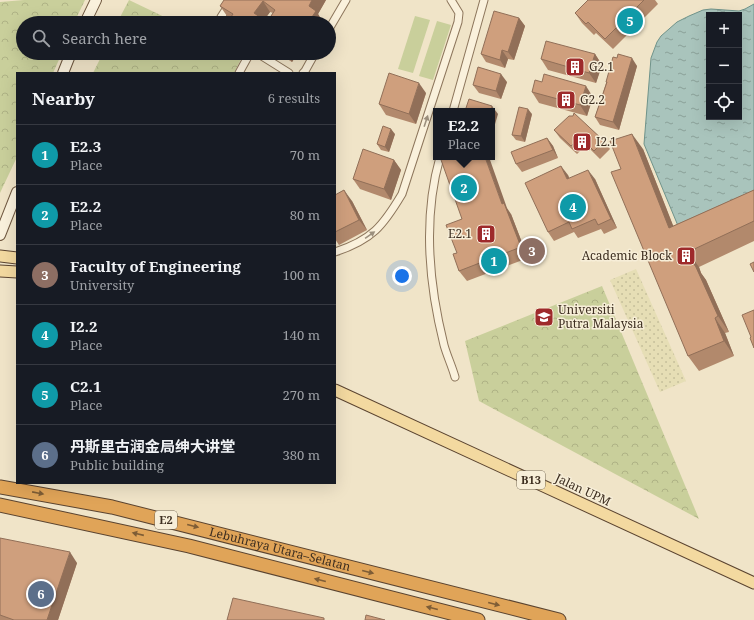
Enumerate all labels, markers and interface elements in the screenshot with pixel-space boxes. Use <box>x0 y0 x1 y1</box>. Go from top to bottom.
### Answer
pin: 5 <box>617 6 643 36</box>
map controls <box>706 12 742 120</box>
button: + <box>706 12 742 48</box>
search box <box>16 16 336 60</box>
icon: search <box>30 27 52 49</box>
text: Search here <box>62 28 147 48</box>
button: − <box>706 48 742 84</box>
building icon: G2.1 <box>564 56 586 78</box>
place label: G2.1 <box>589 58 614 75</box>
button: locate <box>706 84 742 120</box>
text: Nearby <box>32 87 95 110</box>
text: 6 results <box>268 89 320 107</box>
building icon: G2.2 <box>555 89 577 111</box>
place label: G2.2 <box>580 91 605 108</box>
popup <box>433 108 495 160</box>
one-way arrow <box>423 114 429 126</box>
text: E2.2 <box>448 115 479 135</box>
building icon: I2.1 <box>571 131 593 153</box>
place label: I2.1 <box>596 133 617 150</box>
text: Place <box>448 135 480 153</box>
text: E2.3 <box>70 136 101 156</box>
text: 1 <box>41 146 49 164</box>
text: 70 m <box>290 146 320 164</box>
text: Place <box>70 156 103 174</box>
pin: 2 <box>451 173 477 203</box>
pin: 4 <box>560 192 586 222</box>
text: E2.2 <box>70 196 101 216</box>
text: 2 <box>41 206 49 224</box>
text: 80 m <box>290 206 320 224</box>
text: Place <box>70 216 103 234</box>
building icon: E2.1 <box>475 223 497 245</box>
place label: E2.1 <box>448 225 472 242</box>
one-way arrow <box>365 231 375 239</box>
pin: 3 <box>519 236 545 266</box>
building icon: Academic Block <box>675 245 697 267</box>
pin: 1 <box>481 246 507 276</box>
place label: Academic Block <box>582 247 673 264</box>
text: Faculty of Engineering <box>70 256 241 276</box>
text: 3 <box>41 266 49 284</box>
text: 100 m <box>283 266 320 284</box>
your location <box>392 266 412 286</box>
text: University <box>70 276 134 294</box>
place label: Universiti Putra Malaysia <box>558 301 644 332</box>
school or university icon: Universiti Putra Malaysia <box>533 306 555 328</box>
text: I2.2 <box>70 316 97 336</box>
text: 4 <box>41 326 49 344</box>
text: 140 m <box>283 326 320 344</box>
text: Place <box>70 336 103 354</box>
text: C2.1 <box>70 376 101 396</box>
text: 5 <box>41 386 49 404</box>
text: 270 m <box>283 386 320 404</box>
text: Place <box>70 396 103 414</box>
text: 丹斯里古润金局绅大讲堂 <box>70 436 235 456</box>
text: 6 <box>41 446 49 464</box>
text: 380 m <box>283 446 320 464</box>
text: Public building <box>70 456 164 474</box>
street label: Jalan UPM <box>552 469 614 510</box>
road number: B13 <box>517 471 545 489</box>
one-way arrow <box>32 490 45 496</box>
road number: E2 <box>155 511 177 529</box>
street label: Lebuhraya Utara–Selatan <box>208 523 353 575</box>
one-way arrow <box>187 524 199 530</box>
one-way arrow <box>131 531 144 537</box>
one-way arrow <box>362 569 374 575</box>
one-way arrow <box>314 576 326 582</box>
pin: 6 <box>28 579 54 609</box>
one-way arrow <box>488 601 500 607</box>
one-way arrow <box>425 605 437 611</box>

